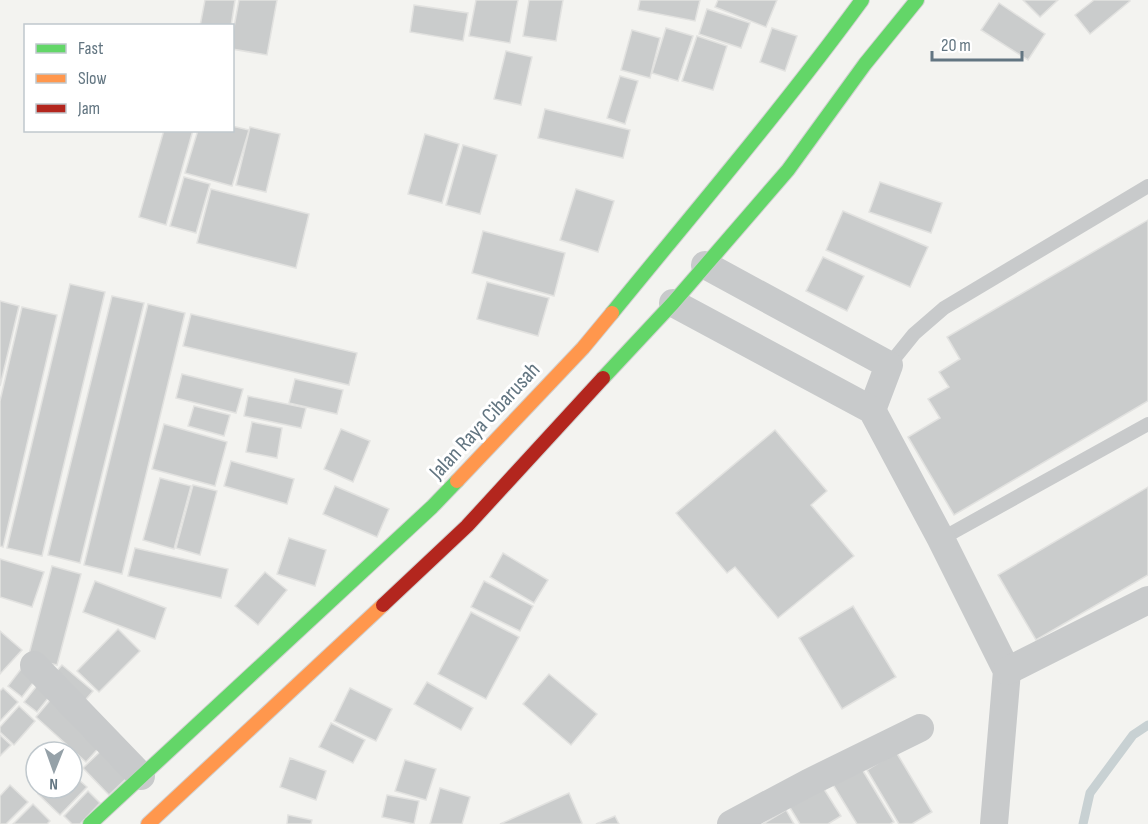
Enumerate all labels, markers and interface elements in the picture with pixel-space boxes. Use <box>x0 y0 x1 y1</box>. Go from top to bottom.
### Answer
legend <box>24 24 234 132</box>
scale bar <box>932 24 1022 62</box>
text: 20 m <box>941 35 971 56</box>
text: Fast <box>78 38 104 59</box>
text: Slow <box>78 68 107 89</box>
text: Jam <box>77 98 100 119</box>
street label: Jalan Raya Cibarusah <box>423 357 546 486</box>
north arrow <box>24 740 84 800</box>
text: N <box>49 774 58 793</box>

